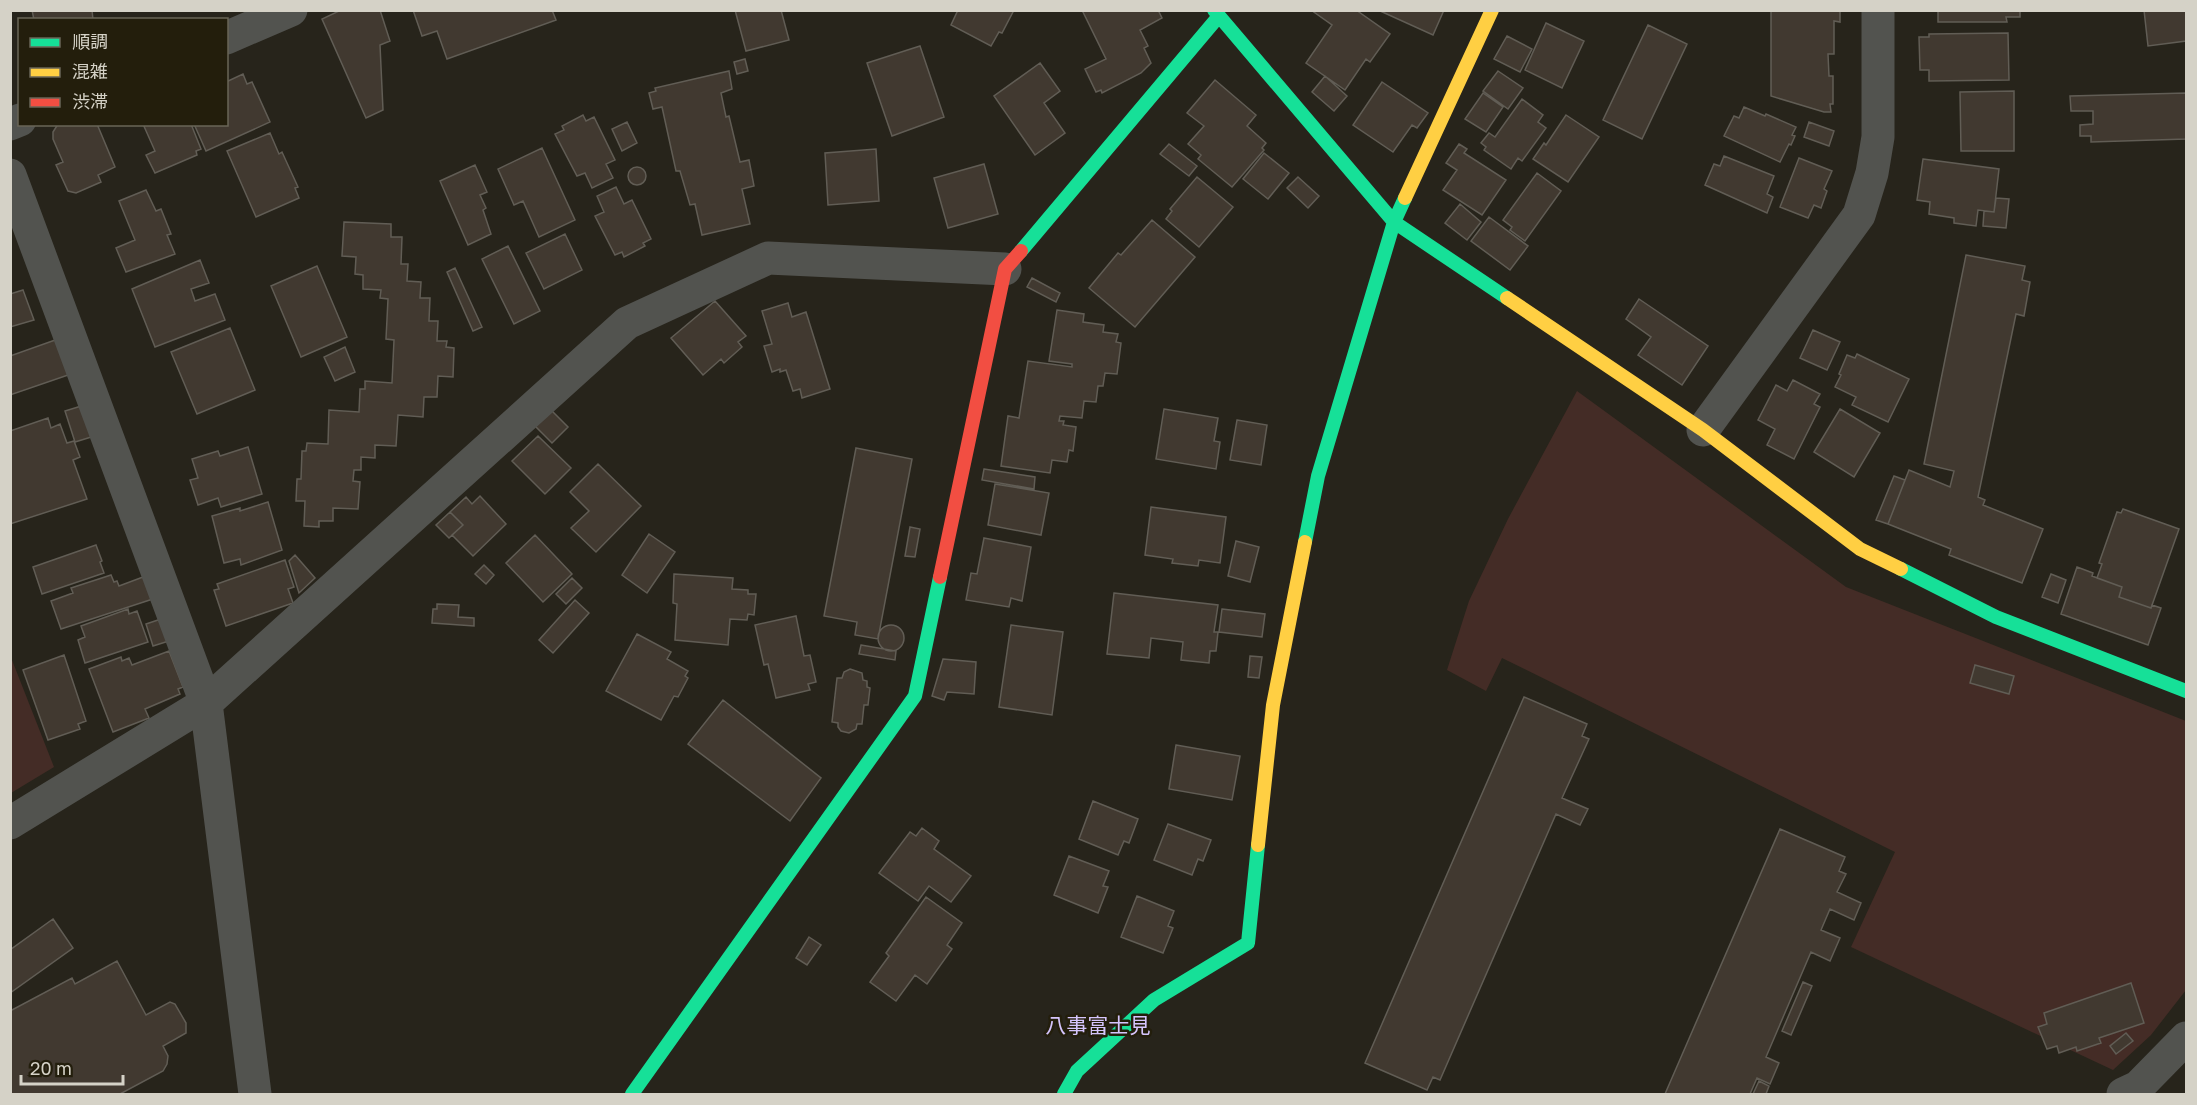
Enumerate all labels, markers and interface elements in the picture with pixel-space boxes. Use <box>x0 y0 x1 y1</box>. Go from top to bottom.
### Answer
legend <box>18 18 228 126</box>
text: 順調 <box>72 30 108 52</box>
text: 混雑 <box>72 60 108 82</box>
text: 渋滞 <box>72 90 108 112</box>
district label: 八事富士見 <box>1046 1012 1151 1038</box>
scale bar <box>21 1048 123 1086</box>
text: 20 m <box>30 1057 72 1079</box>

